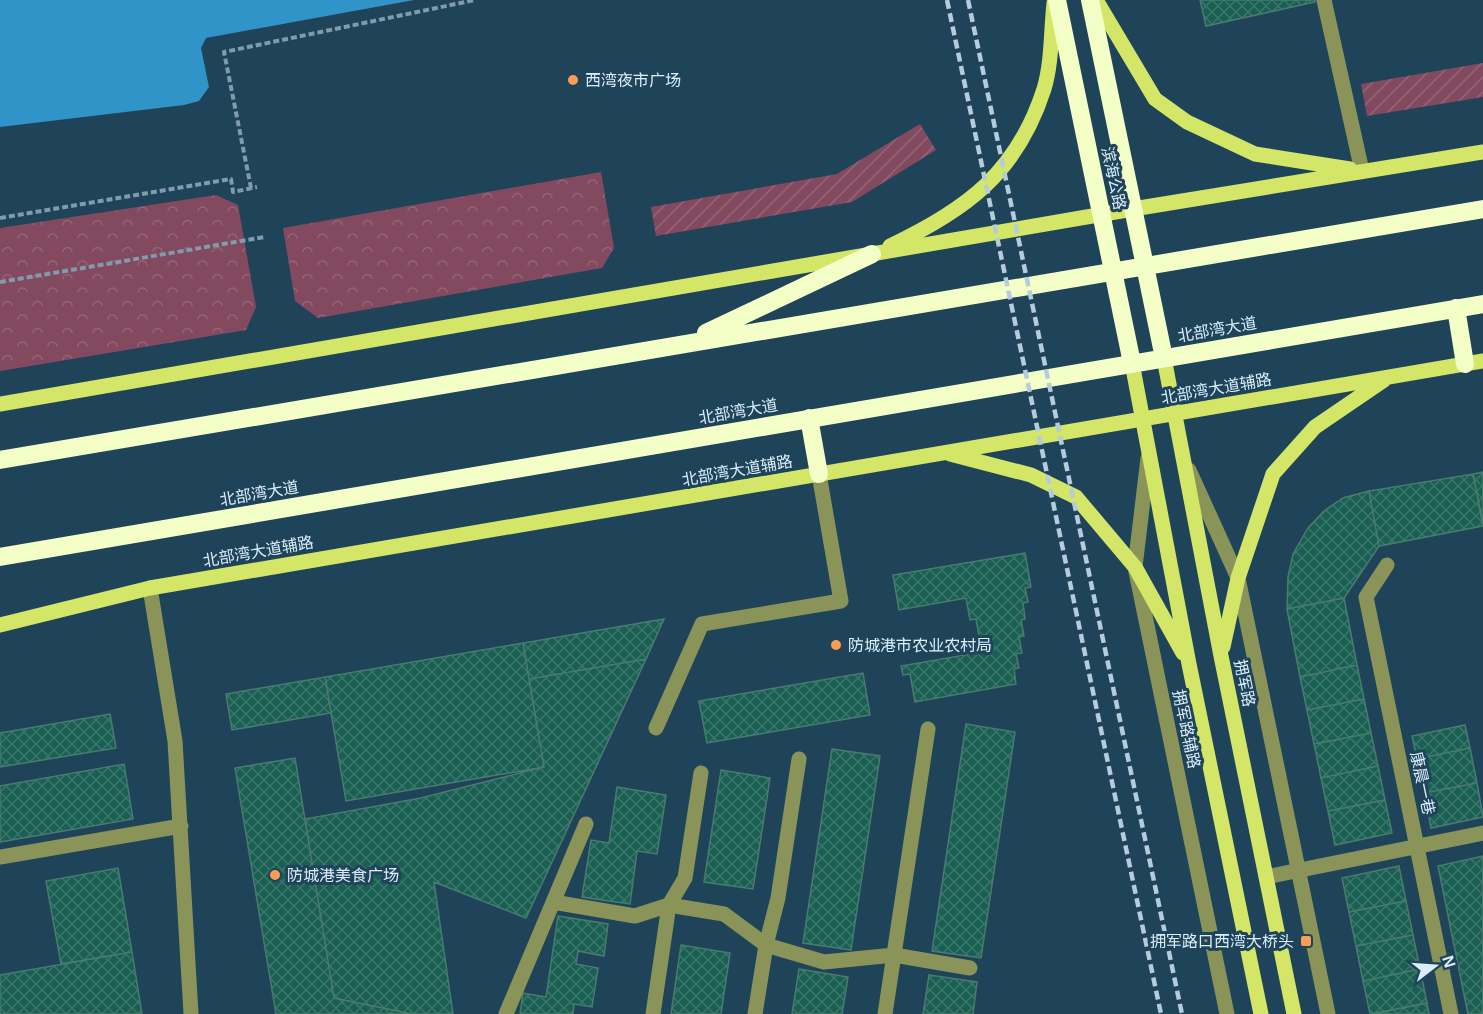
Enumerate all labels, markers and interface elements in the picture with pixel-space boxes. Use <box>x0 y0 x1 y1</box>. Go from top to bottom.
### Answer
place label: 西湾夜市广场 <box>585 72 681 89</box>
marker: 西湾夜市广场 <box>566 73 580 87</box>
street label: 滨海公路 <box>1099 145 1128 211</box>
street label: 北部湾大道 <box>1176 314 1258 345</box>
street label: 北部湾大道辅路 <box>1159 370 1273 407</box>
street label: 北部湾大道 <box>697 396 779 427</box>
street label: 北部湾大道辅路 <box>680 452 794 489</box>
street label: 北部湾大道 <box>218 478 300 509</box>
street label: 北部湾大道辅路 <box>201 533 315 570</box>
place label: 防城港市农业农村局 <box>848 637 992 654</box>
marker: 防城港市农业农村局 <box>829 638 843 652</box>
street label: 拥军路 <box>1231 658 1258 708</box>
street label: 拥军路辅路 <box>1170 688 1203 770</box>
street label: 康晨一巷 <box>1408 750 1437 816</box>
place label: 防城港美食广场 <box>287 867 399 884</box>
marker: 防城港美食广场 <box>268 868 282 882</box>
place label: 拥军路口西湾大桥头 <box>1150 933 1294 950</box>
marker: 拥军路口西湾大桥头 <box>1299 934 1313 948</box>
north arrow <box>1405 936 1465 996</box>
text: N <box>1439 954 1459 970</box>

